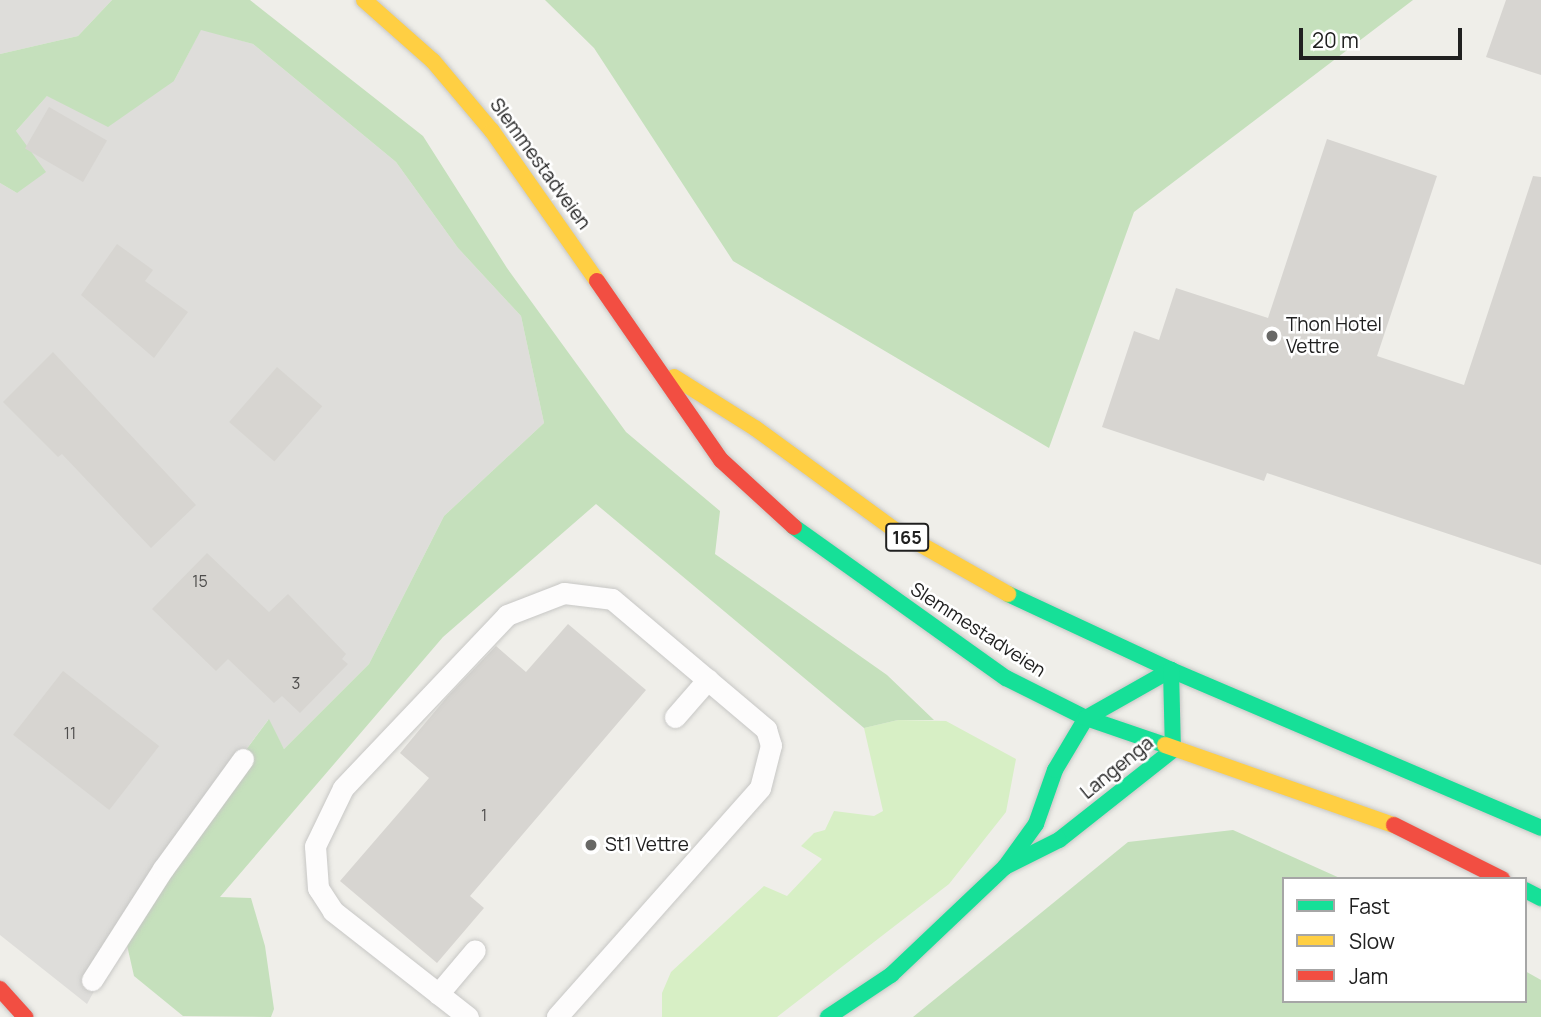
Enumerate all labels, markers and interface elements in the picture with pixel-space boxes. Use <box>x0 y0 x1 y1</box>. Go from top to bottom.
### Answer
scale bar <box>1303 14 1466 58</box>
text: 20 m <box>1312 26 1359 54</box>
street label: Slemmestadveien <box>485 94 595 234</box>
place label: Thon Hotel Vettre <box>1286 314 1382 358</box>
marker: Thon Hotel Vettre <box>1264 328 1280 344</box>
road number: 165 <box>884 522 930 552</box>
house number: 15 <box>192 571 208 591</box>
street label: Slemmestadveien <box>906 578 1050 682</box>
house number: 3 <box>292 673 300 693</box>
house number: 11 <box>64 723 76 743</box>
street label: Langenga <box>1076 732 1158 804</box>
house number: 1 <box>481 805 487 825</box>
place label: St1 Vettre <box>605 834 689 856</box>
marker: St1 Vettre <box>583 837 599 853</box>
legend <box>1282 877 1527 1003</box>
text: Fast <box>1349 892 1390 920</box>
text: Slow <box>1349 927 1395 955</box>
text: Jam <box>1349 962 1388 990</box>

